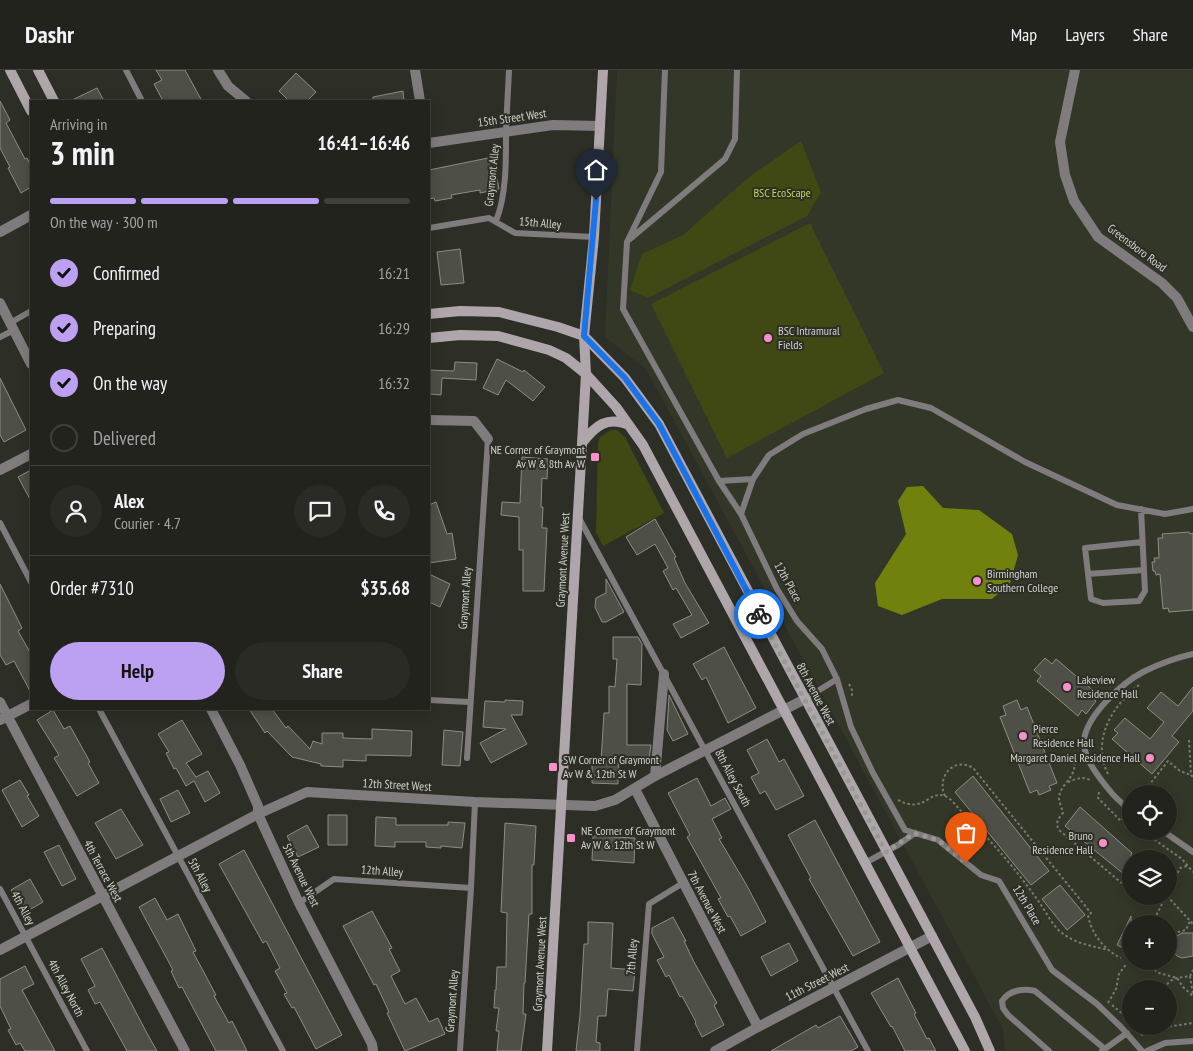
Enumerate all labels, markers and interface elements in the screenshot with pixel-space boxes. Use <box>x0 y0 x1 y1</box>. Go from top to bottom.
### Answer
text: Dashr <box>25 19 74 50</box>
text: Map <box>1011 23 1037 46</box>
text: Layers <box>1065 23 1105 46</box>
text: Share <box>1133 23 1168 46</box>
street label: 15th Street West <box>477 105 548 130</box>
text: Arriving in <box>50 114 107 134</box>
text: 16:41–16:46 <box>317 131 410 155</box>
text: 3 min <box>50 132 115 174</box>
street label: Graymont Alley <box>481 142 502 207</box>
pin <box>575 149 617 200</box>
icon: home <box>582 156 610 184</box>
park label: BSC EcoScape <box>753 185 811 200</box>
text: On the way · 300 m <box>50 212 158 232</box>
street label: 15th Alley <box>518 213 562 232</box>
street label: Greensboro Road <box>1105 220 1170 275</box>
icon: check <box>50 259 78 287</box>
text: Confirmed <box>93 261 160 285</box>
text: 16:21 <box>378 263 410 283</box>
icon: check <box>50 314 78 342</box>
text: Preparing <box>93 316 156 340</box>
text: 16:29 <box>378 318 410 338</box>
place label: BSC Intramural Fields <box>778 323 840 352</box>
marker: BSC Intramural Fields <box>762 332 774 344</box>
icon: check <box>50 369 78 397</box>
text: On the way <box>93 371 167 395</box>
text: 16:32 <box>378 373 410 393</box>
text: Delivered <box>93 426 156 450</box>
place label: NE Corner of Graymont Av W & 8th Av W <box>490 442 586 471</box>
marker: NE Corner of Graymont Av W & 8th Av W <box>589 451 601 463</box>
button: person <box>50 485 102 537</box>
button: chat <box>294 485 346 537</box>
button: phone <box>358 485 410 537</box>
text: Alex <box>114 489 144 513</box>
street label: Graymont Avenue West <box>553 511 573 608</box>
text: Courier · 4.7 <box>114 513 181 533</box>
street label: 12th Place <box>771 559 806 605</box>
street label: Graymont Alley <box>455 566 474 630</box>
place label: Birmingham Southern College <box>987 566 1058 595</box>
marker: Birmingham Southern College <box>971 575 983 587</box>
text: Order #7310 <box>50 576 134 600</box>
text: $35.68 <box>361 576 410 600</box>
courier <box>734 589 784 639</box>
icon: bike <box>745 600 773 628</box>
button: Help <box>50 642 225 700</box>
button: Share <box>235 642 410 700</box>
street label: 8th Avenue West <box>794 660 840 728</box>
place label: Lakeview Residence Hall <box>1077 672 1138 701</box>
marker: Lakeview Residence Hall <box>1061 681 1073 693</box>
place label: Pierce Residence Hall <box>1033 721 1094 750</box>
marker: Pierce Residence Hall <box>1017 730 1029 742</box>
street label: 8th Alley South <box>712 746 755 809</box>
place label: Margaret Daniel Residence Hall <box>1010 750 1140 765</box>
place label: SW Corner of Graymont Av W & 12th St W <box>563 752 660 781</box>
marker: Margaret Daniel Residence Hall <box>1144 752 1156 764</box>
marker: SW Corner of Graymont Av W & 12th St W <box>547 761 559 773</box>
street label: 12th Street West <box>362 775 433 794</box>
map controls <box>1122 785 1177 1035</box>
button: locate <box>1122 785 1177 840</box>
pin <box>945 812 987 863</box>
icon: bag <box>952 819 980 847</box>
place label: NE Corner of Graymont Av W & 12th St W <box>581 823 676 852</box>
place label: Bruno Residence Hall <box>1032 828 1093 857</box>
marker: NE Corner of Graymont Av W & 12th St W <box>565 832 577 844</box>
street label: 4th Terrace West <box>81 837 126 905</box>
marker: Bruno Residence Hall <box>1097 837 1109 849</box>
street label: 5th Avenue West <box>280 841 324 910</box>
button: layers <box>1122 850 1177 905</box>
street label: 5th Alley <box>185 855 216 895</box>
street label: 12th Alley <box>360 862 404 879</box>
street label: 7th Avenue West <box>685 868 731 936</box>
street label: 12th Place <box>1010 882 1045 927</box>
street label: 4th Alley <box>8 888 39 928</box>
street label: Graymont Avenue West <box>530 915 550 1012</box>
button: + <box>1122 915 1177 970</box>
street label: 7th Alley <box>623 938 640 976</box>
street label: 4th Alley North <box>45 957 88 1019</box>
street label: 11th Street West <box>783 959 852 1004</box>
street label: Graymont Alley <box>442 969 461 1033</box>
button: − <box>1122 980 1177 1035</box>

